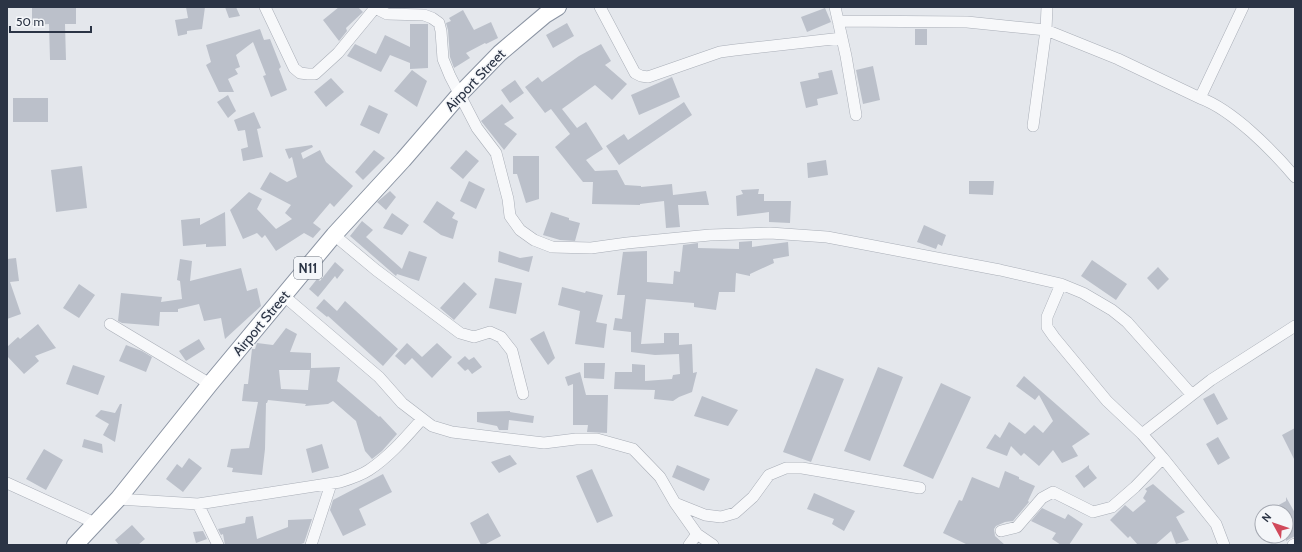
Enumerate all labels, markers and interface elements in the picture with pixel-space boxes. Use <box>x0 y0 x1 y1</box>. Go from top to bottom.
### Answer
scale bar <box>10 8 91 34</box>
text: 50 m <box>16 14 44 29</box>
street label: Airport Street <box>441 45 509 115</box>
road number: N11 <box>294 257 322 279</box>
street label: Airport Street <box>228 286 294 359</box>
north arrow <box>1254 504 1294 544</box>
text: N <box>1258 510 1274 525</box>

